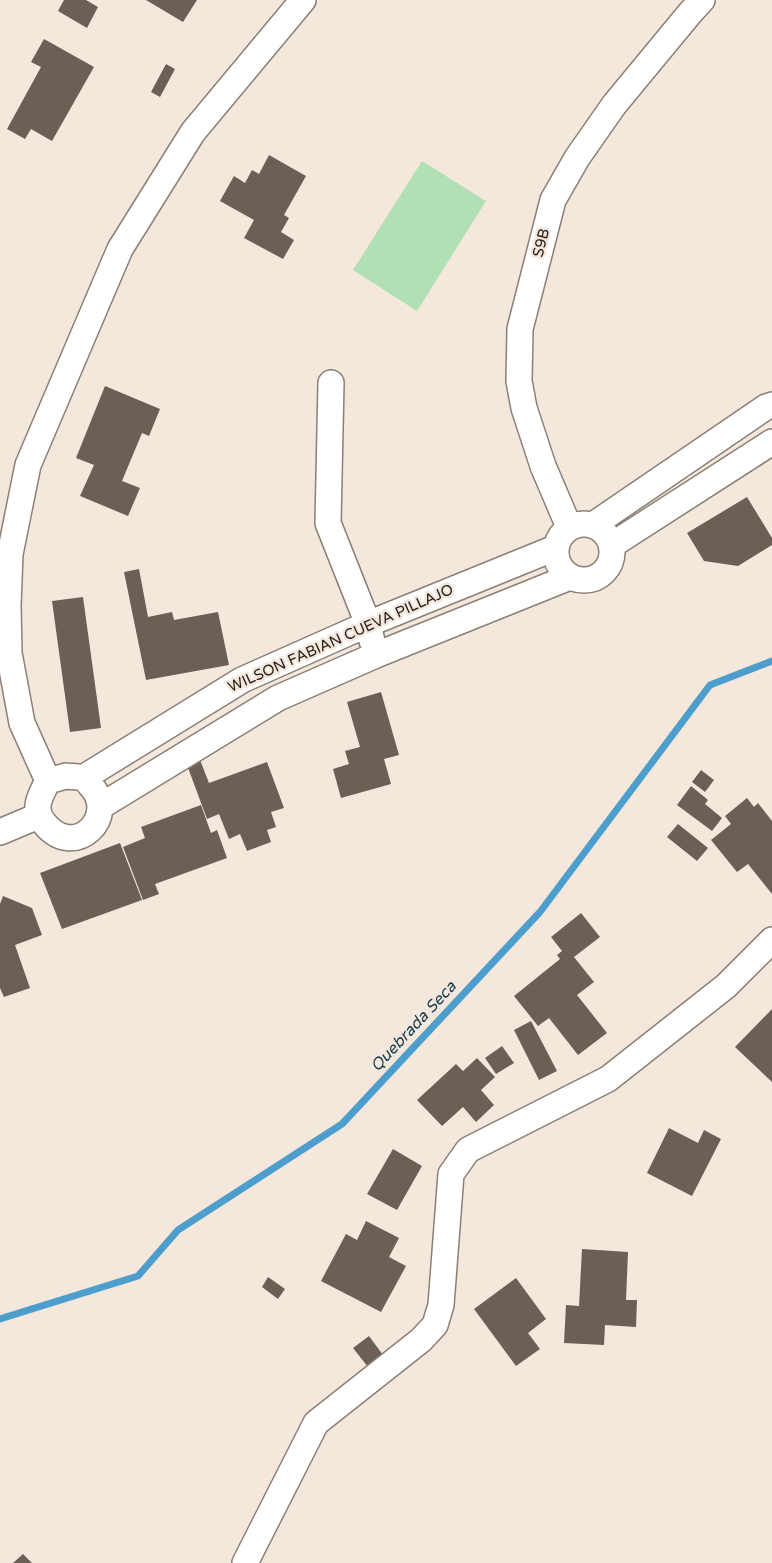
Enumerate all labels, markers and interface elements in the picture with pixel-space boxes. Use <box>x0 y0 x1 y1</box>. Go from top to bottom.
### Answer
street label: S9B <box>530 227 554 259</box>
street label: WILSON FABIAN CUEVA PILLAJO <box>226 581 456 697</box>
water label: Quebrada Seca <box>367 978 461 1076</box>

